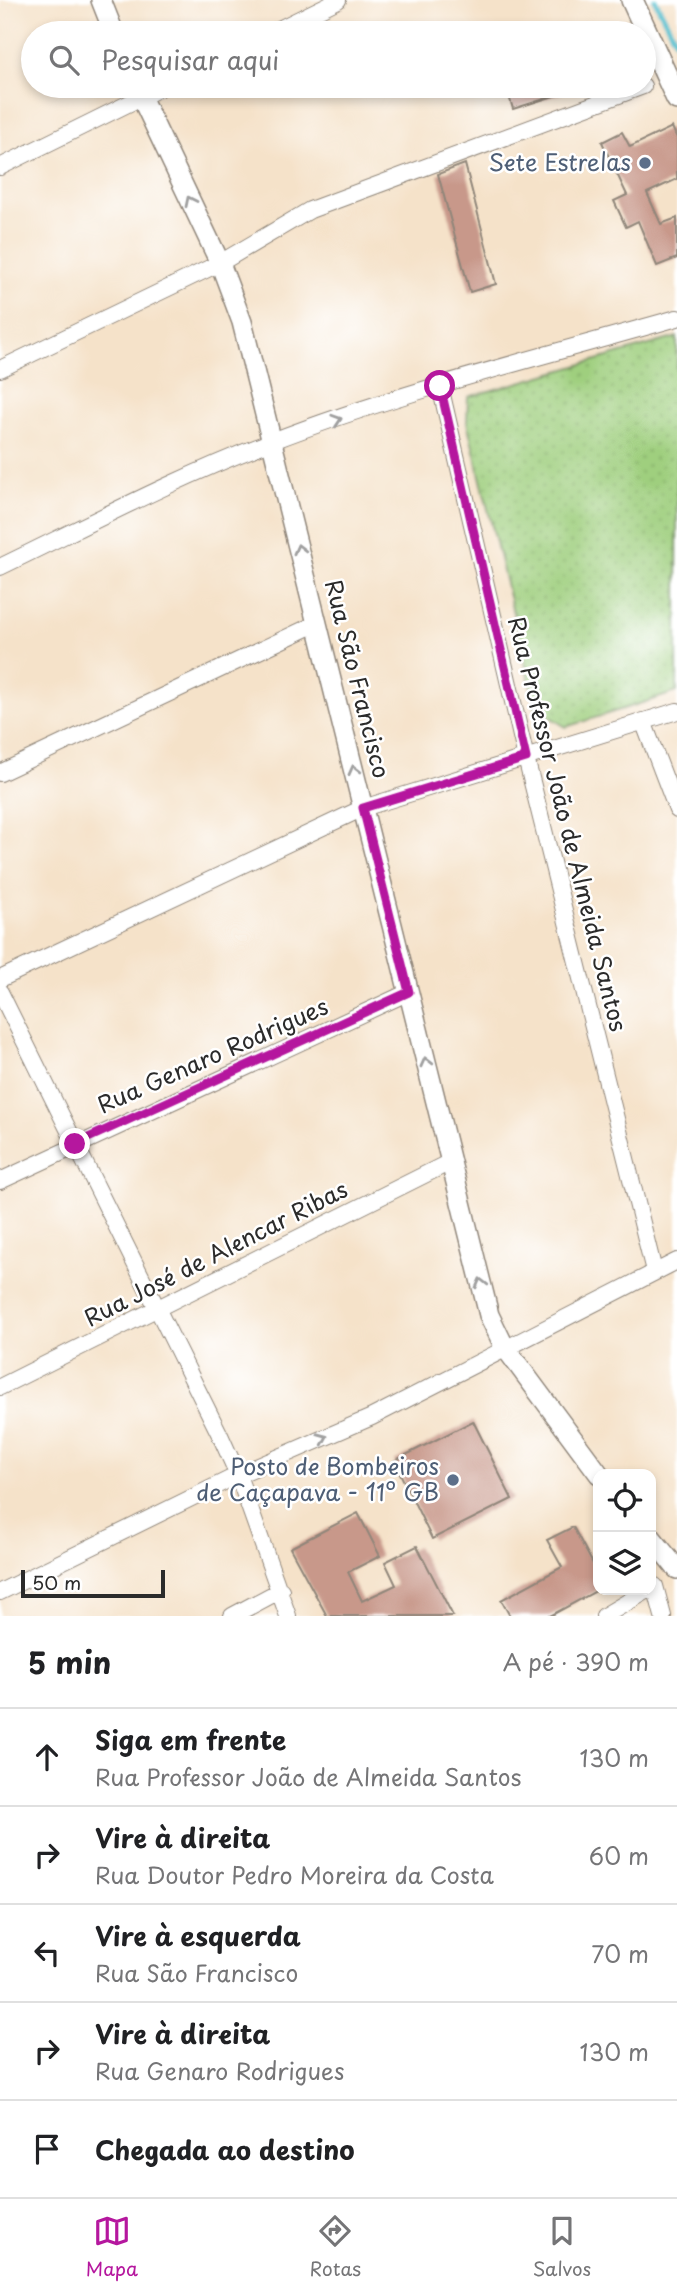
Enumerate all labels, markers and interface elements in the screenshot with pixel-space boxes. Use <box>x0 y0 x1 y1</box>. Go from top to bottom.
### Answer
search box <box>21 21 656 98</box>
text: Pesquisar aqui <box>101 40 279 79</box>
icon: search <box>45 41 83 79</box>
place label: Sete Estrelas <box>489 144 631 179</box>
marker: Sete Estrelas <box>637 155 653 171</box>
one-way arrow <box>185 196 199 208</box>
route start <box>424 370 455 401</box>
one-way arrow <box>330 414 343 428</box>
one-way arrow <box>293 543 307 555</box>
street label: Rua São Francisco <box>317 576 400 781</box>
street label: Rua Professor João de Almeida Santos <box>500 613 637 1035</box>
one-way arrow <box>348 764 362 776</box>
street label: Rua Genaro Rodrigues <box>91 988 333 1121</box>
one-way arrow <box>420 1056 434 1068</box>
route end <box>59 1128 90 1159</box>
street label: Rua José de Alencar Ribas <box>78 1171 353 1334</box>
one-way arrow <box>475 1277 489 1289</box>
one-way arrow <box>316 1432 329 1446</box>
place label: Posto de Bombeiros de Caçapava - 11º GB <box>196 1448 439 1509</box>
map controls <box>593 1469 656 1595</box>
button: locate <box>593 1469 656 1532</box>
marker: Posto de Bombeiros de Caçapava - 11º GB <box>445 1472 461 1488</box>
button: layers <box>593 1532 656 1595</box>
scale bar <box>21 1567 164 1599</box>
text: 50 m <box>32 1568 81 1596</box>
text: 5 min <box>28 1639 111 1684</box>
text: A pé · 390 m <box>503 1644 649 1679</box>
text: Siga em frente <box>95 1720 286 1759</box>
icon: ahead <box>28 1738 66 1776</box>
text: 130 m <box>579 1740 649 1775</box>
text: Rua Professor João de Almeida Santos <box>95 1759 521 1794</box>
text: Vire à direita <box>95 1818 270 1857</box>
icon: right <box>28 1836 66 1874</box>
text: 60 m <box>589 1838 649 1873</box>
text: Rua Doutor Pedro Moreira da Costa <box>95 1857 494 1892</box>
text: Vire à esquerda <box>95 1916 301 1955</box>
icon: left <box>28 1934 66 1972</box>
text: 70 m <box>591 1936 649 1971</box>
text: Rua São Francisco <box>95 1955 298 1990</box>
text: Vire à direita <box>95 2014 270 2053</box>
icon: right <box>28 2032 66 2070</box>
text: 130 m <box>579 2034 649 2069</box>
text: Rua Genaro Rodrigues <box>95 2053 344 2088</box>
icon: arrive <box>28 2130 66 2168</box>
text: Chegada ao destino <box>95 2130 354 2169</box>
tab: Mapa <box>86 2212 138 2282</box>
tab: Rotas <box>310 2212 361 2282</box>
tab: Salvos <box>533 2212 591 2282</box>

